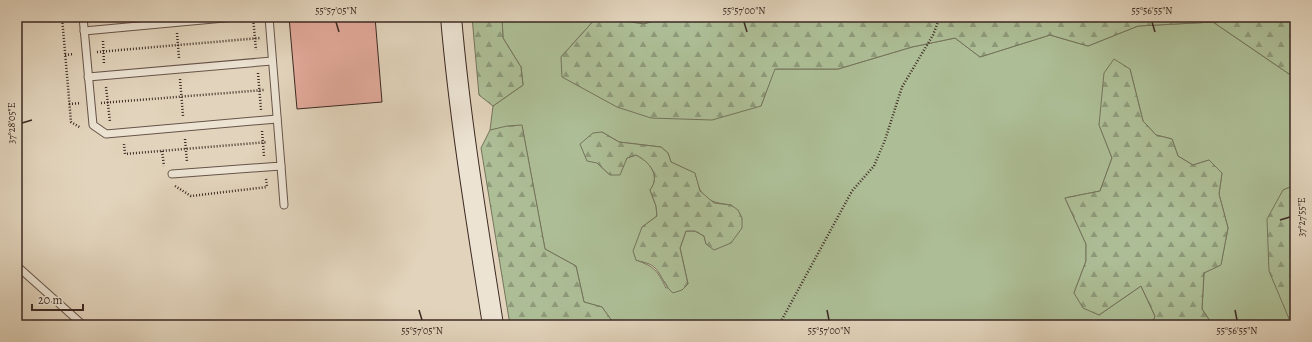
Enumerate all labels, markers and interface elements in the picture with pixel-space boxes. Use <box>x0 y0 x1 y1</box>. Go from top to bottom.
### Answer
text: 55°57'05"N <box>315 4 357 17</box>
text: 55°57'00"N <box>723 4 765 17</box>
text: 55°56'55"N <box>1131 4 1173 17</box>
text: 37°28'05"E <box>5 102 18 144</box>
text: 37°27'55"E <box>1295 197 1308 237</box>
scale bar <box>32 286 83 312</box>
text: 20 m <box>38 292 62 308</box>
text: 55°57'05"N <box>401 324 443 337</box>
text: 55°57'00"N <box>808 324 850 337</box>
text: 55°56'55"N <box>1216 324 1258 337</box>

